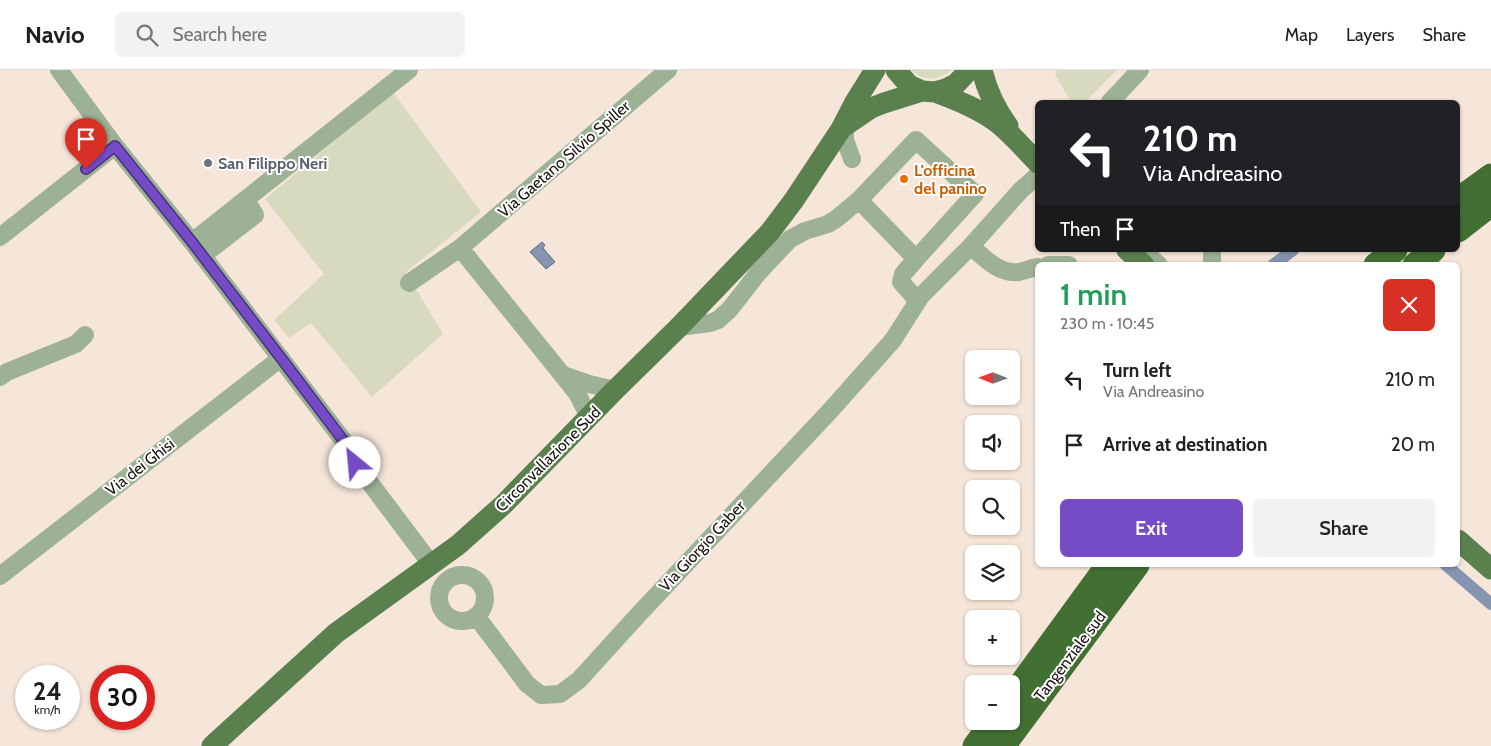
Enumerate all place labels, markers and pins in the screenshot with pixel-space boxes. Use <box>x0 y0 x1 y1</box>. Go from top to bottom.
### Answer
pin <box>65 118 107 169</box>
place label: San Filippo Neri <box>218 154 327 173</box>
marker: San Filippo Neri <box>202 157 214 169</box>
place label: L'officina del panino <box>914 161 987 198</box>
marker: L'officina del panino <box>898 173 910 185</box>

